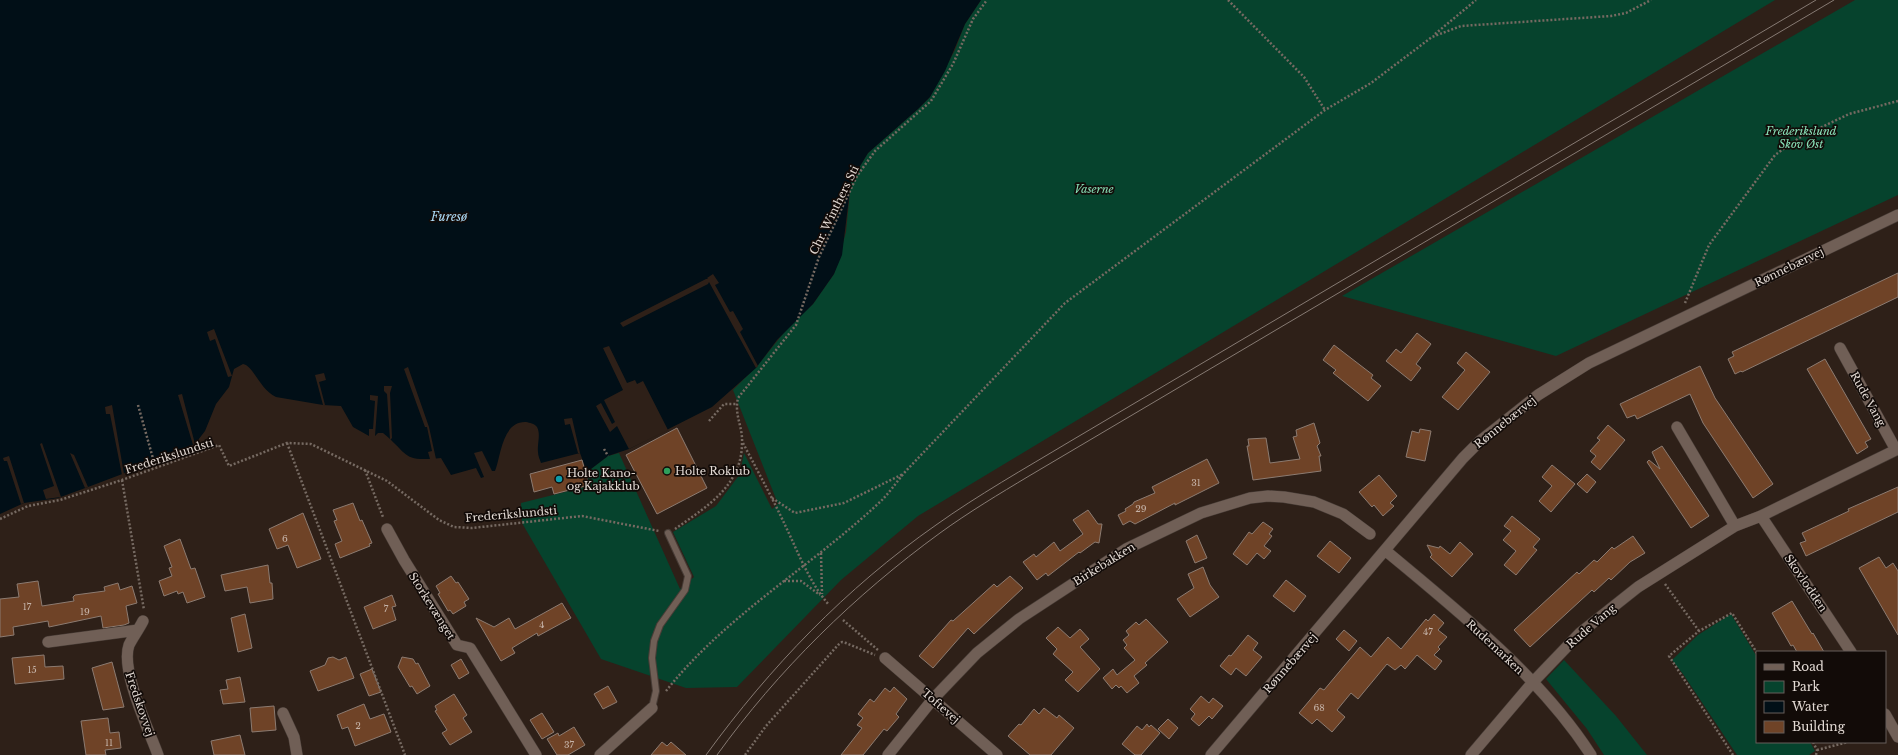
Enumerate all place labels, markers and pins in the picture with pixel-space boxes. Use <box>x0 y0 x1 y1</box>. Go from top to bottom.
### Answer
place label: Holte Roklub <box>675 464 750 478</box>
place label: Holte Kano- og Kajakklub <box>567 466 640 493</box>
marker: Holte Roklub <box>662 466 672 476</box>
marker: Holte Kano- og Kajakklub <box>554 474 564 484</box>

